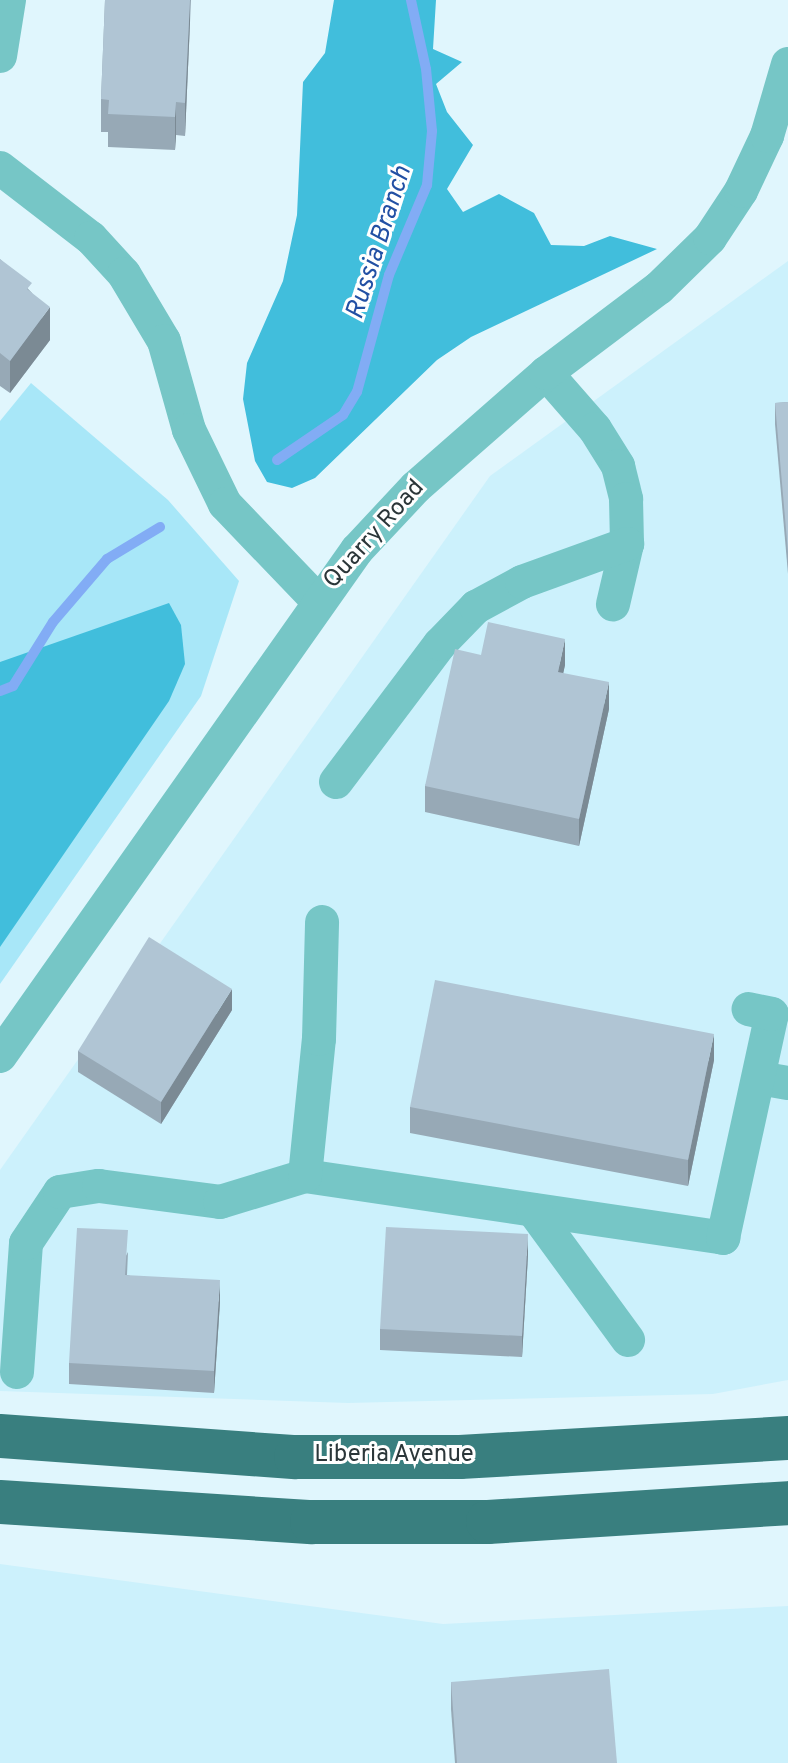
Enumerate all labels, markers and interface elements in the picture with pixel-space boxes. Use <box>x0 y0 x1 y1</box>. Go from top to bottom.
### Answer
water label: Russia Branch <box>341 162 419 324</box>
street label: Quarry Road <box>319 475 431 595</box>
street label: Liberia Avenue <box>314 1442 474 1470</box>

